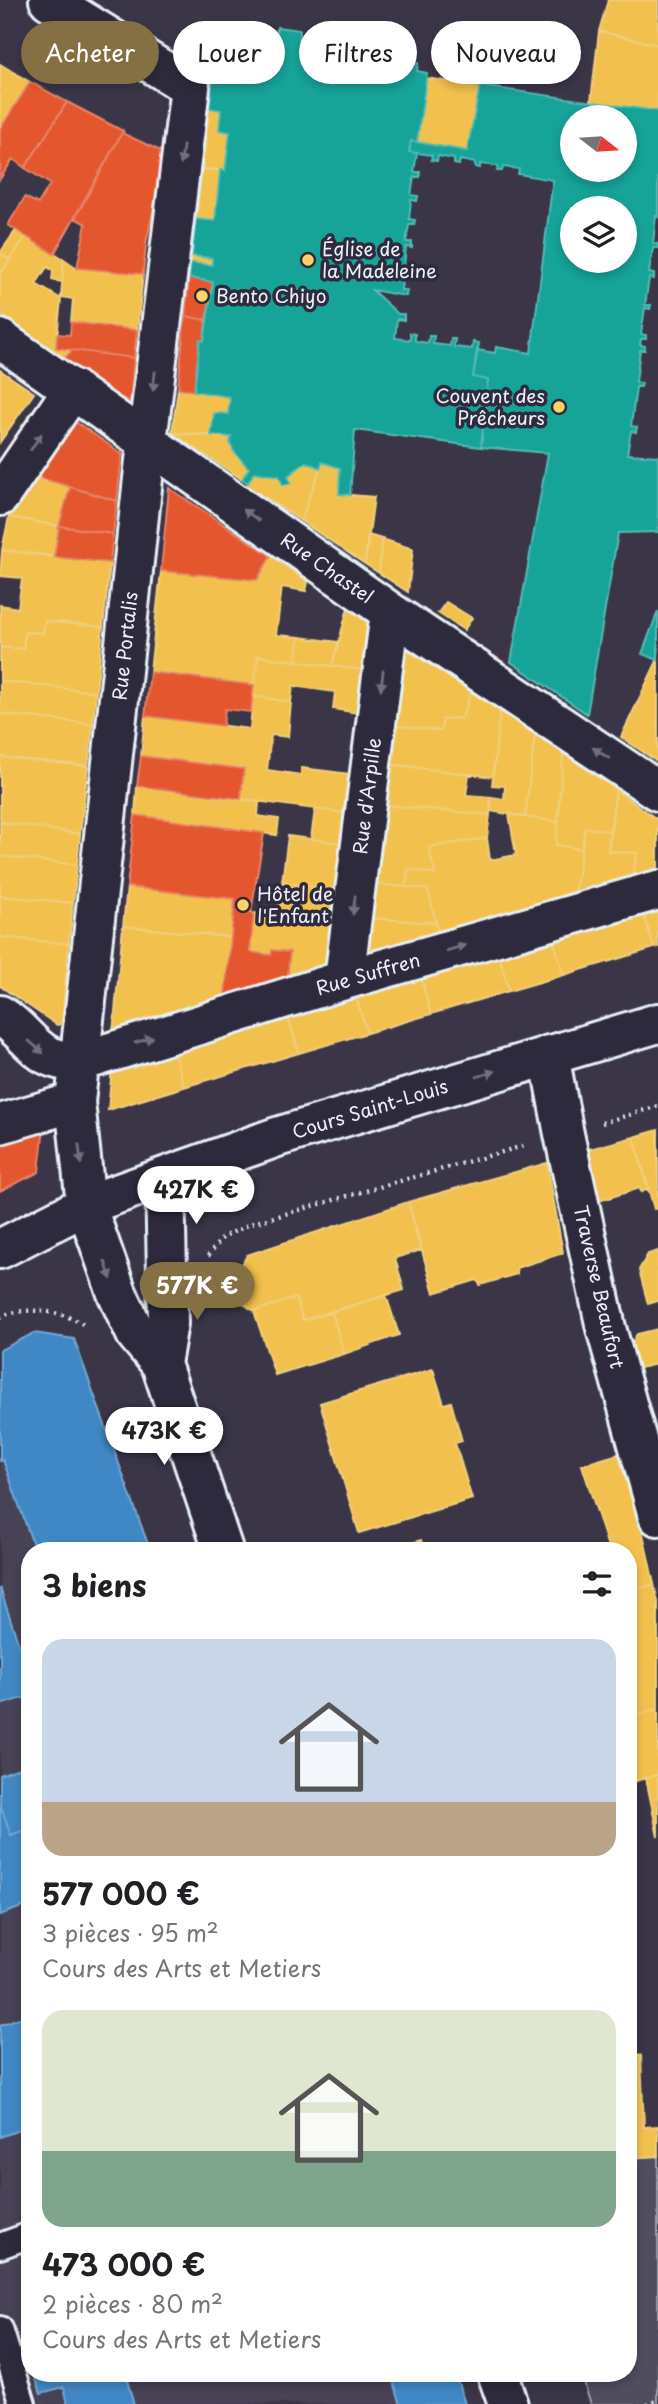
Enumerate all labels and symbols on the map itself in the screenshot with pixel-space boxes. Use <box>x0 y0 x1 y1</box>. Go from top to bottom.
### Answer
north arrow <box>560 105 637 182</box>
one-way arrow <box>176 144 187 166</box>
place label: Église de la Madeleine <box>322 234 437 284</box>
marker: Église de la Madeleine <box>300 252 316 268</box>
place label: Bento Chiyo <box>216 281 326 309</box>
marker: Bento Chiyo <box>194 288 210 304</box>
one-way arrow <box>149 370 160 392</box>
place label: Couvent des Prêcheurs <box>436 381 545 431</box>
marker: Couvent des Prêcheurs <box>551 399 567 415</box>
one-way arrow <box>30 433 43 452</box>
one-way arrow <box>242 508 260 522</box>
street label: Rue Chastel <box>276 525 380 609</box>
street label: Rue Portalis <box>104 590 144 702</box>
one-way arrow <box>376 669 387 691</box>
street label: Rue d'Arpille <box>345 736 387 856</box>
one-way arrow <box>592 746 610 760</box>
place label: Hôtel de l'Enfant <box>257 879 333 929</box>
one-way arrow <box>348 895 359 917</box>
marker: Hôtel de l'Enfant <box>235 897 251 913</box>
one-way arrow <box>445 942 467 953</box>
street label: Rue Suffren <box>312 945 423 1001</box>
one-way arrow <box>134 1035 155 1045</box>
one-way arrow <box>27 1039 44 1054</box>
one-way arrow <box>476 1069 497 1079</box>
street label: Cours Saint-Louis <box>288 1071 451 1145</box>
one-way arrow <box>74 1143 85 1165</box>
pin: 427K € <box>139 1166 253 1226</box>
street label: Traverse Beaufort <box>568 1202 632 1371</box>
one-way arrow <box>103 1259 114 1280</box>
pin: 577K € <box>140 1262 254 1322</box>
pin: 473K € <box>107 1408 221 1467</box>

